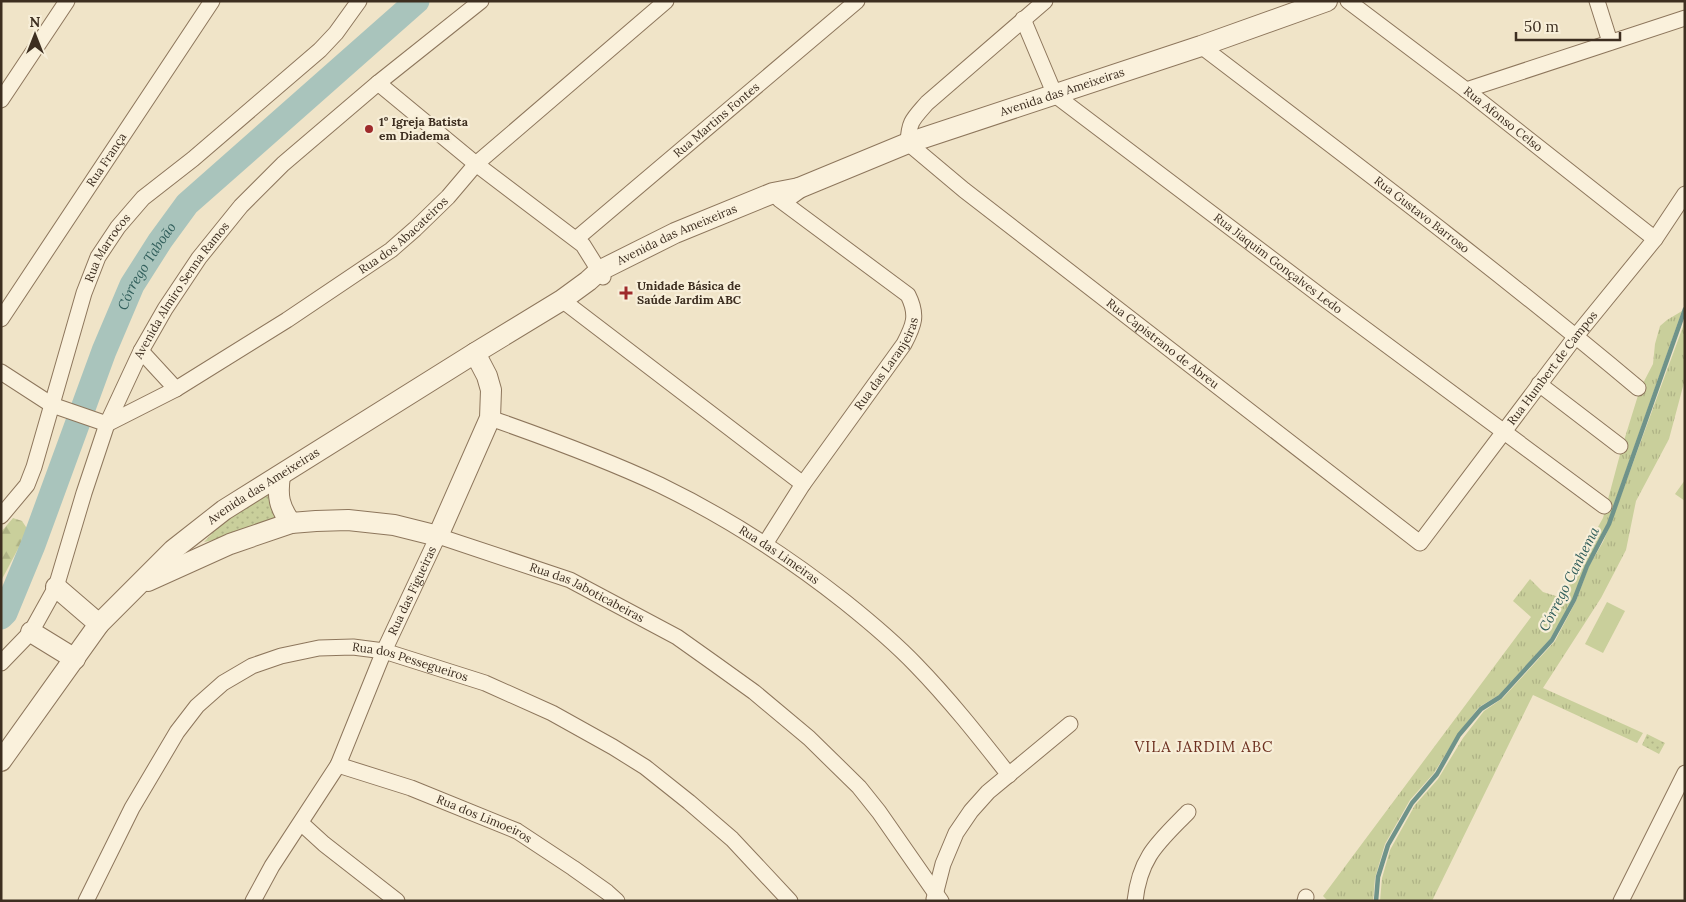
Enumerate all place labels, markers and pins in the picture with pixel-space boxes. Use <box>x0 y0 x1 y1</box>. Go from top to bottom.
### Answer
place label: 1º Igreja Batista em Diadema <box>379 114 469 143</box>
marker: 1º Igreja Batista em Diadema <box>363 123 375 135</box>
place label: Unidade Básica de Saúde Jardim ABC <box>637 278 742 307</box>
marker: Unidade Básica de Saúde Jardim ABC <box>619 286 633 300</box>

